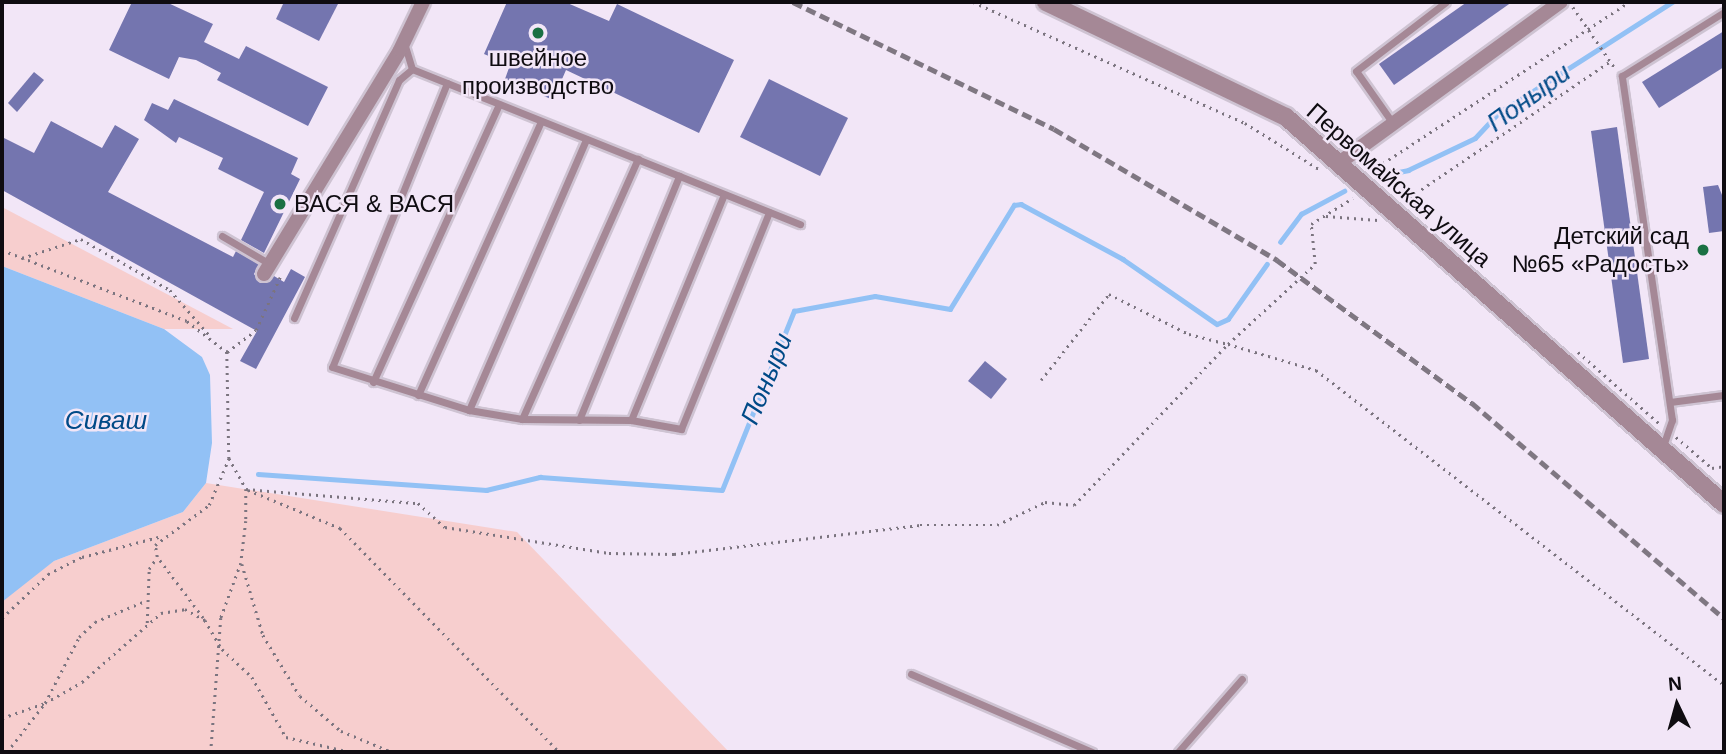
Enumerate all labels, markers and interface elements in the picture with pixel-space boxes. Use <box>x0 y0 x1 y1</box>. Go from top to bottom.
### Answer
marker: швейное производство <box>530 25 546 41</box>
place label: швейное производство <box>462 44 614 100</box>
water label: Поныри <box>1481 57 1577 139</box>
street label: Первомайская улица <box>1301 97 1497 273</box>
place label: ВАСЯ & ВАСЯ <box>294 190 454 218</box>
marker: ВАСЯ & ВАСЯ <box>272 196 288 212</box>
place label: Детский сад №65 «Радость» <box>1512 222 1689 278</box>
marker: Детский сад №65 «Радость» <box>1695 242 1711 258</box>
water label: Поныри <box>735 329 799 429</box>
water label: Сиваш <box>65 405 147 437</box>
north arrow <box>1642 670 1712 740</box>
text: N <box>1667 673 1683 695</box>

